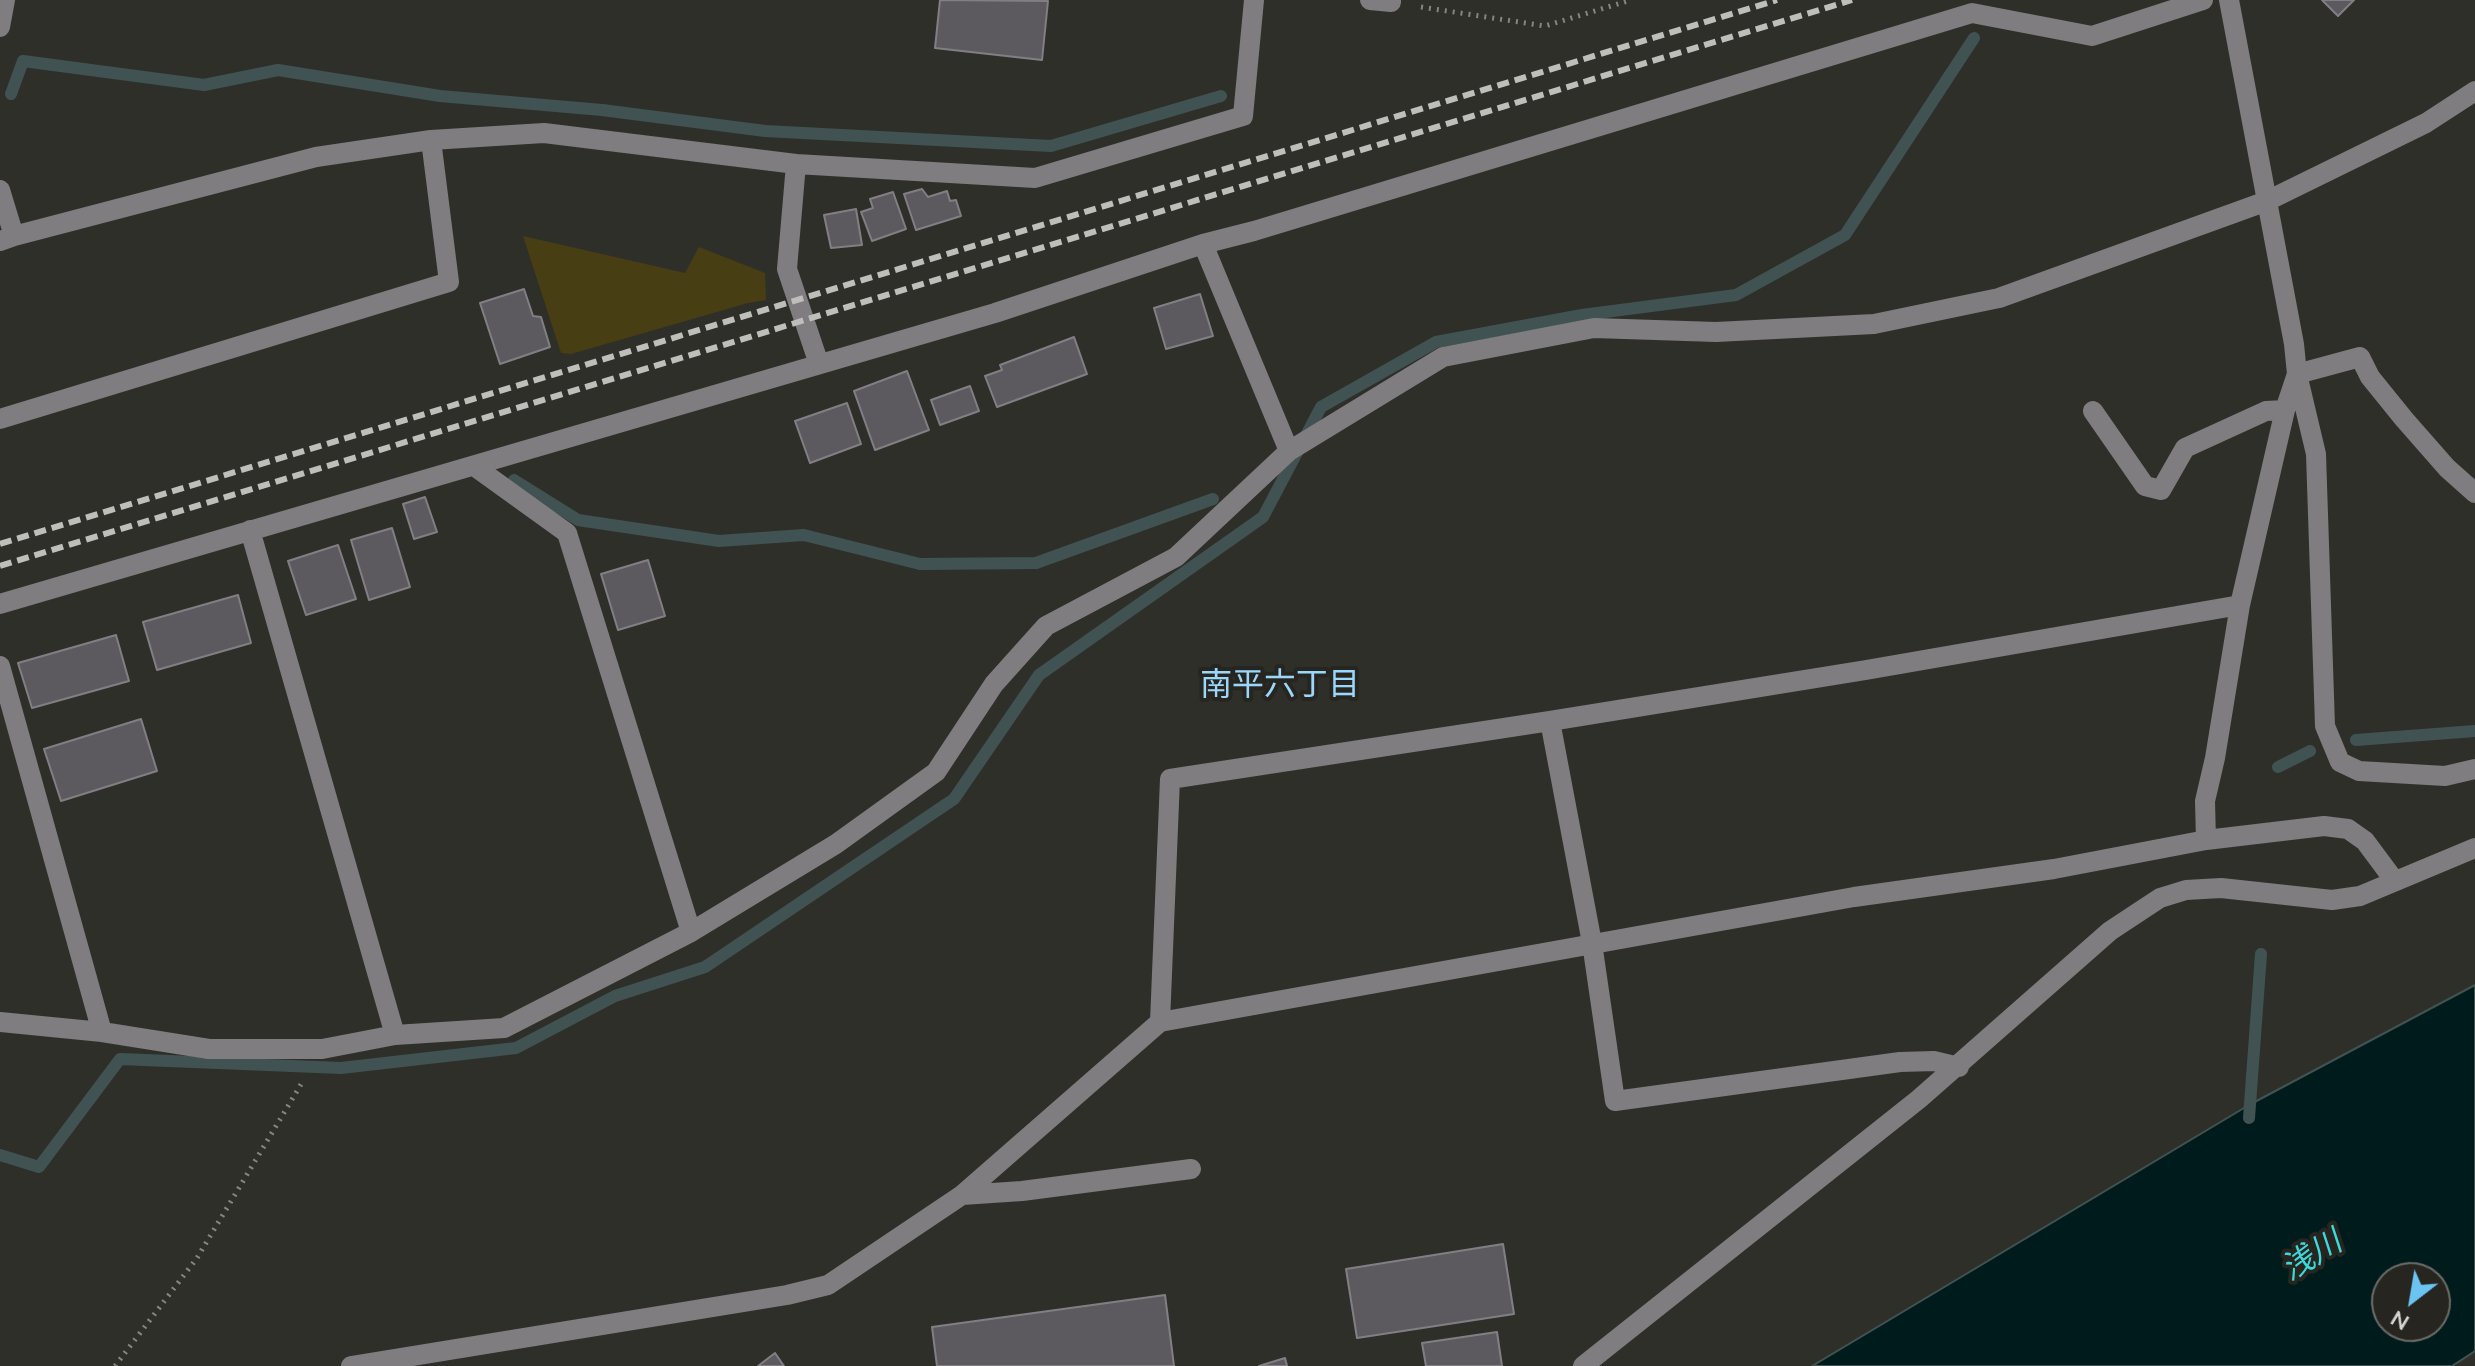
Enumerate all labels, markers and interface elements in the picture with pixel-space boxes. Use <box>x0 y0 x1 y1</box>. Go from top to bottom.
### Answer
district label: 南平六丁目 <box>1200 666 1360 704</box>
water label: 浅川 <box>2275 1223 2349 1289</box>
north arrow <box>2371 1262 2451 1342</box>
text: N <box>2385 1305 2414 1337</box>

